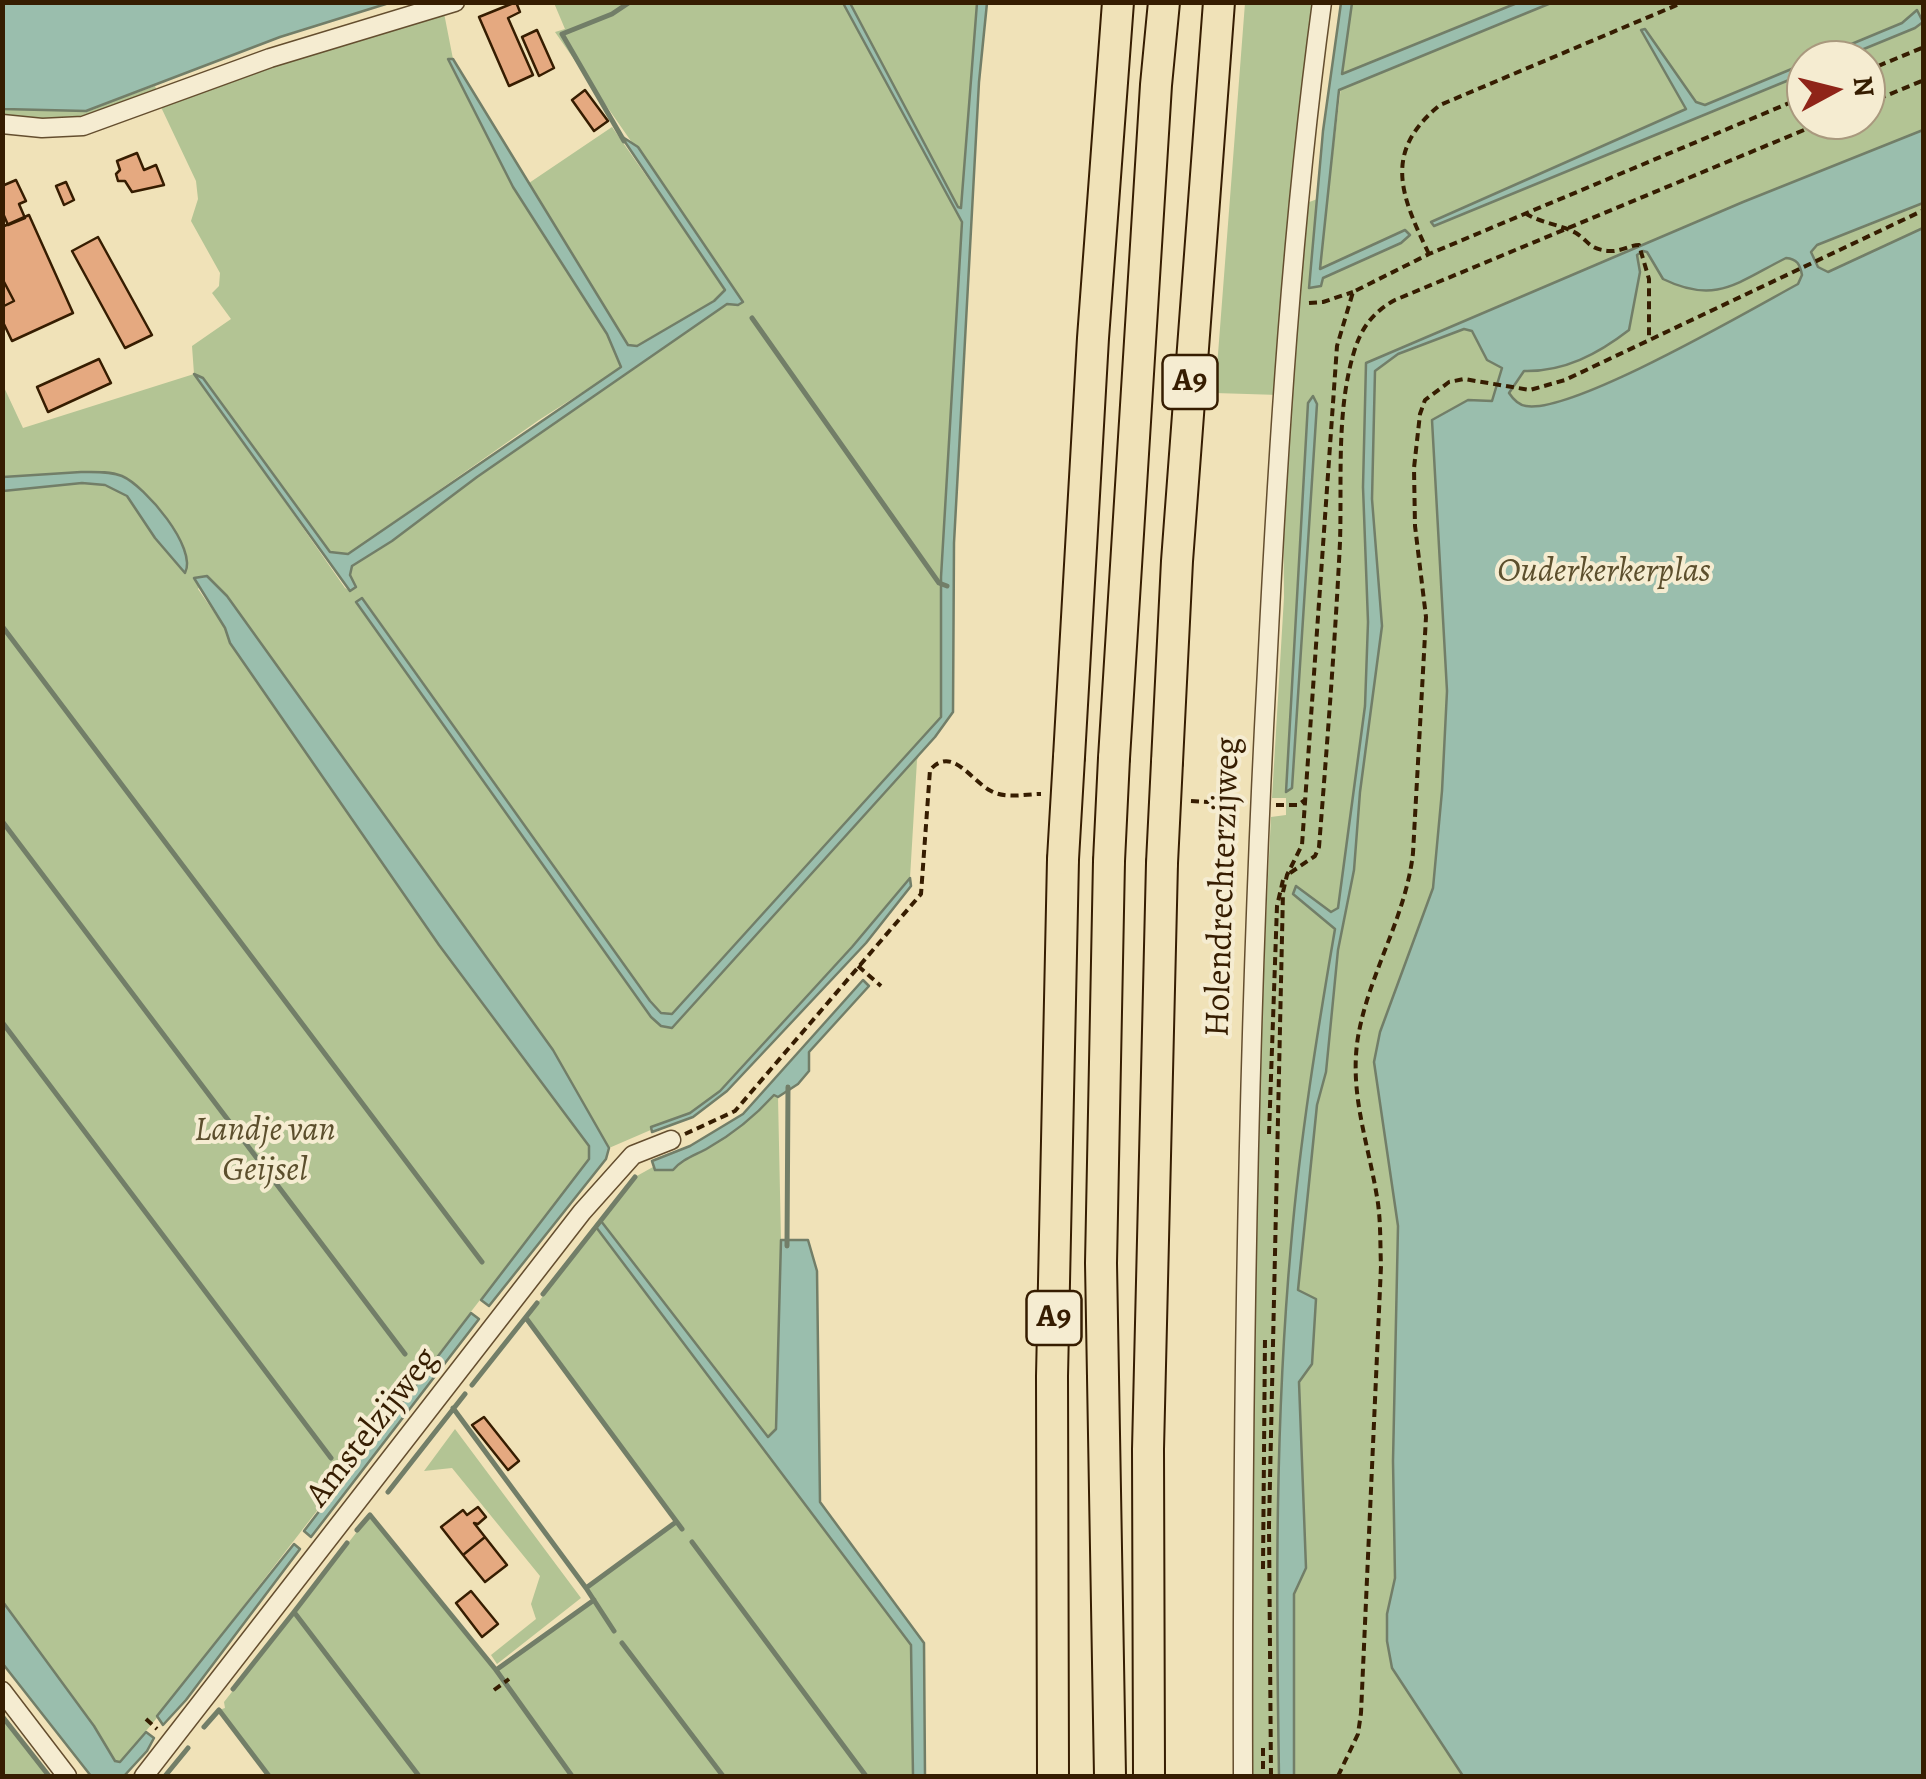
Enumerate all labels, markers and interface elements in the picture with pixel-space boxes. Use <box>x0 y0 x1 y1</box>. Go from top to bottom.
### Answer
north arrow <box>1786 40 1886 140</box>
text: N <box>1844 74 1884 99</box>
road number: A9 <box>1162 355 1218 409</box>
park label: Ouderkerkerplas <box>1497 551 1711 593</box>
street label: Holendrechterzijweg <box>1198 736 1250 1038</box>
park label: Landje van Geijsel <box>194 1110 336 1192</box>
road number: A9 <box>1026 1291 1082 1345</box>
street label: Amstelzijweg <box>298 1340 448 1516</box>

